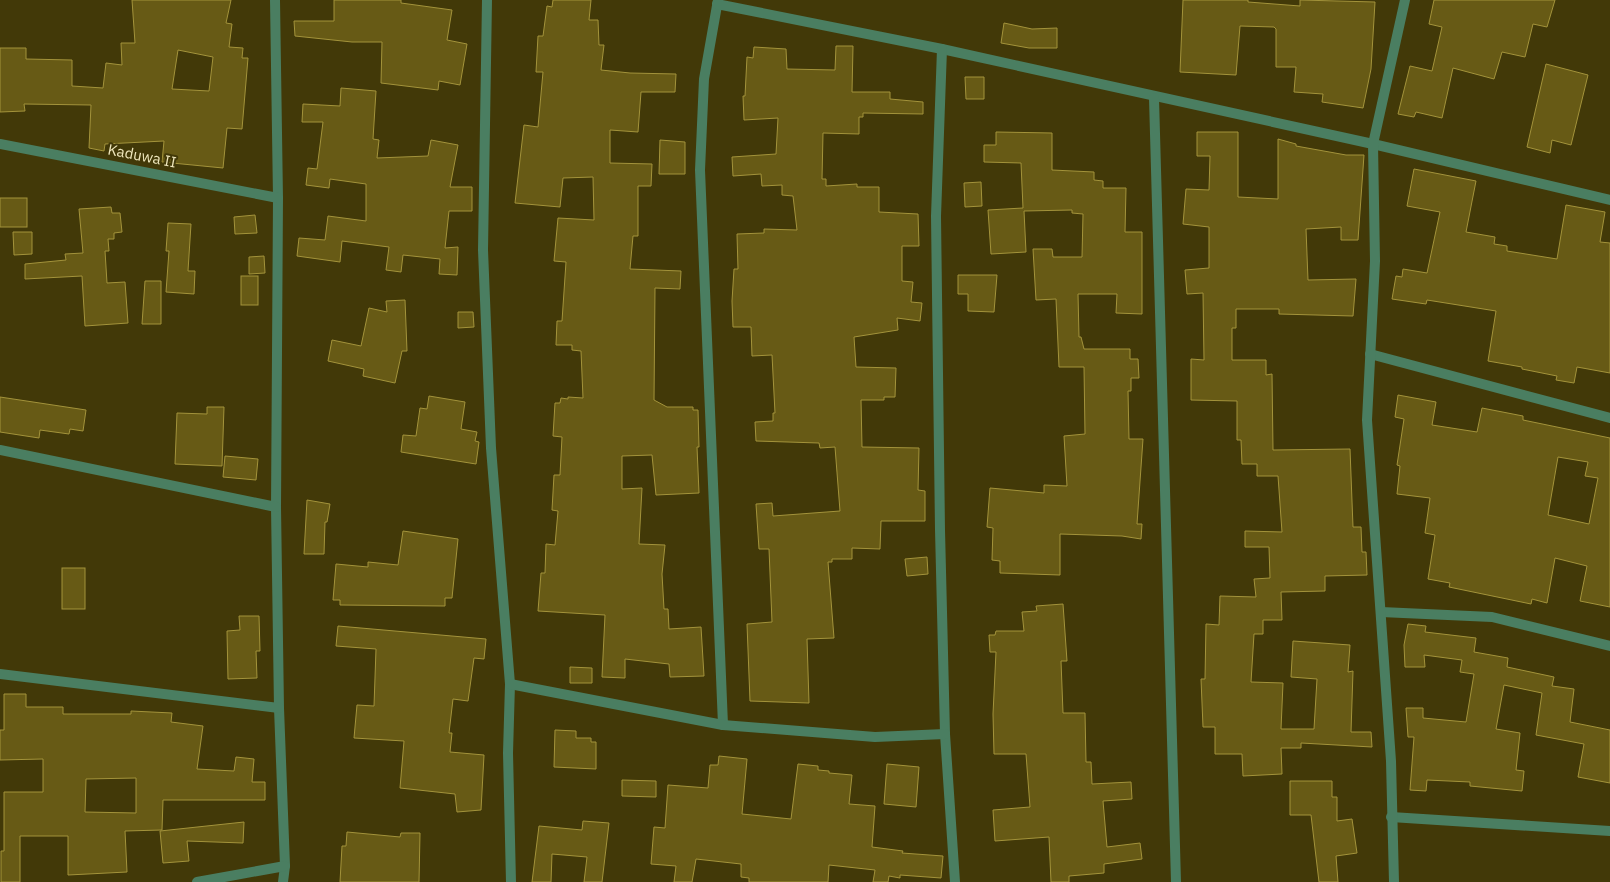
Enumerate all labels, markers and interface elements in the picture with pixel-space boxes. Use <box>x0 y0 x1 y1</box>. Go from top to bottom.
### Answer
street label: Kaduwa II <box>106 140 178 171</box>

